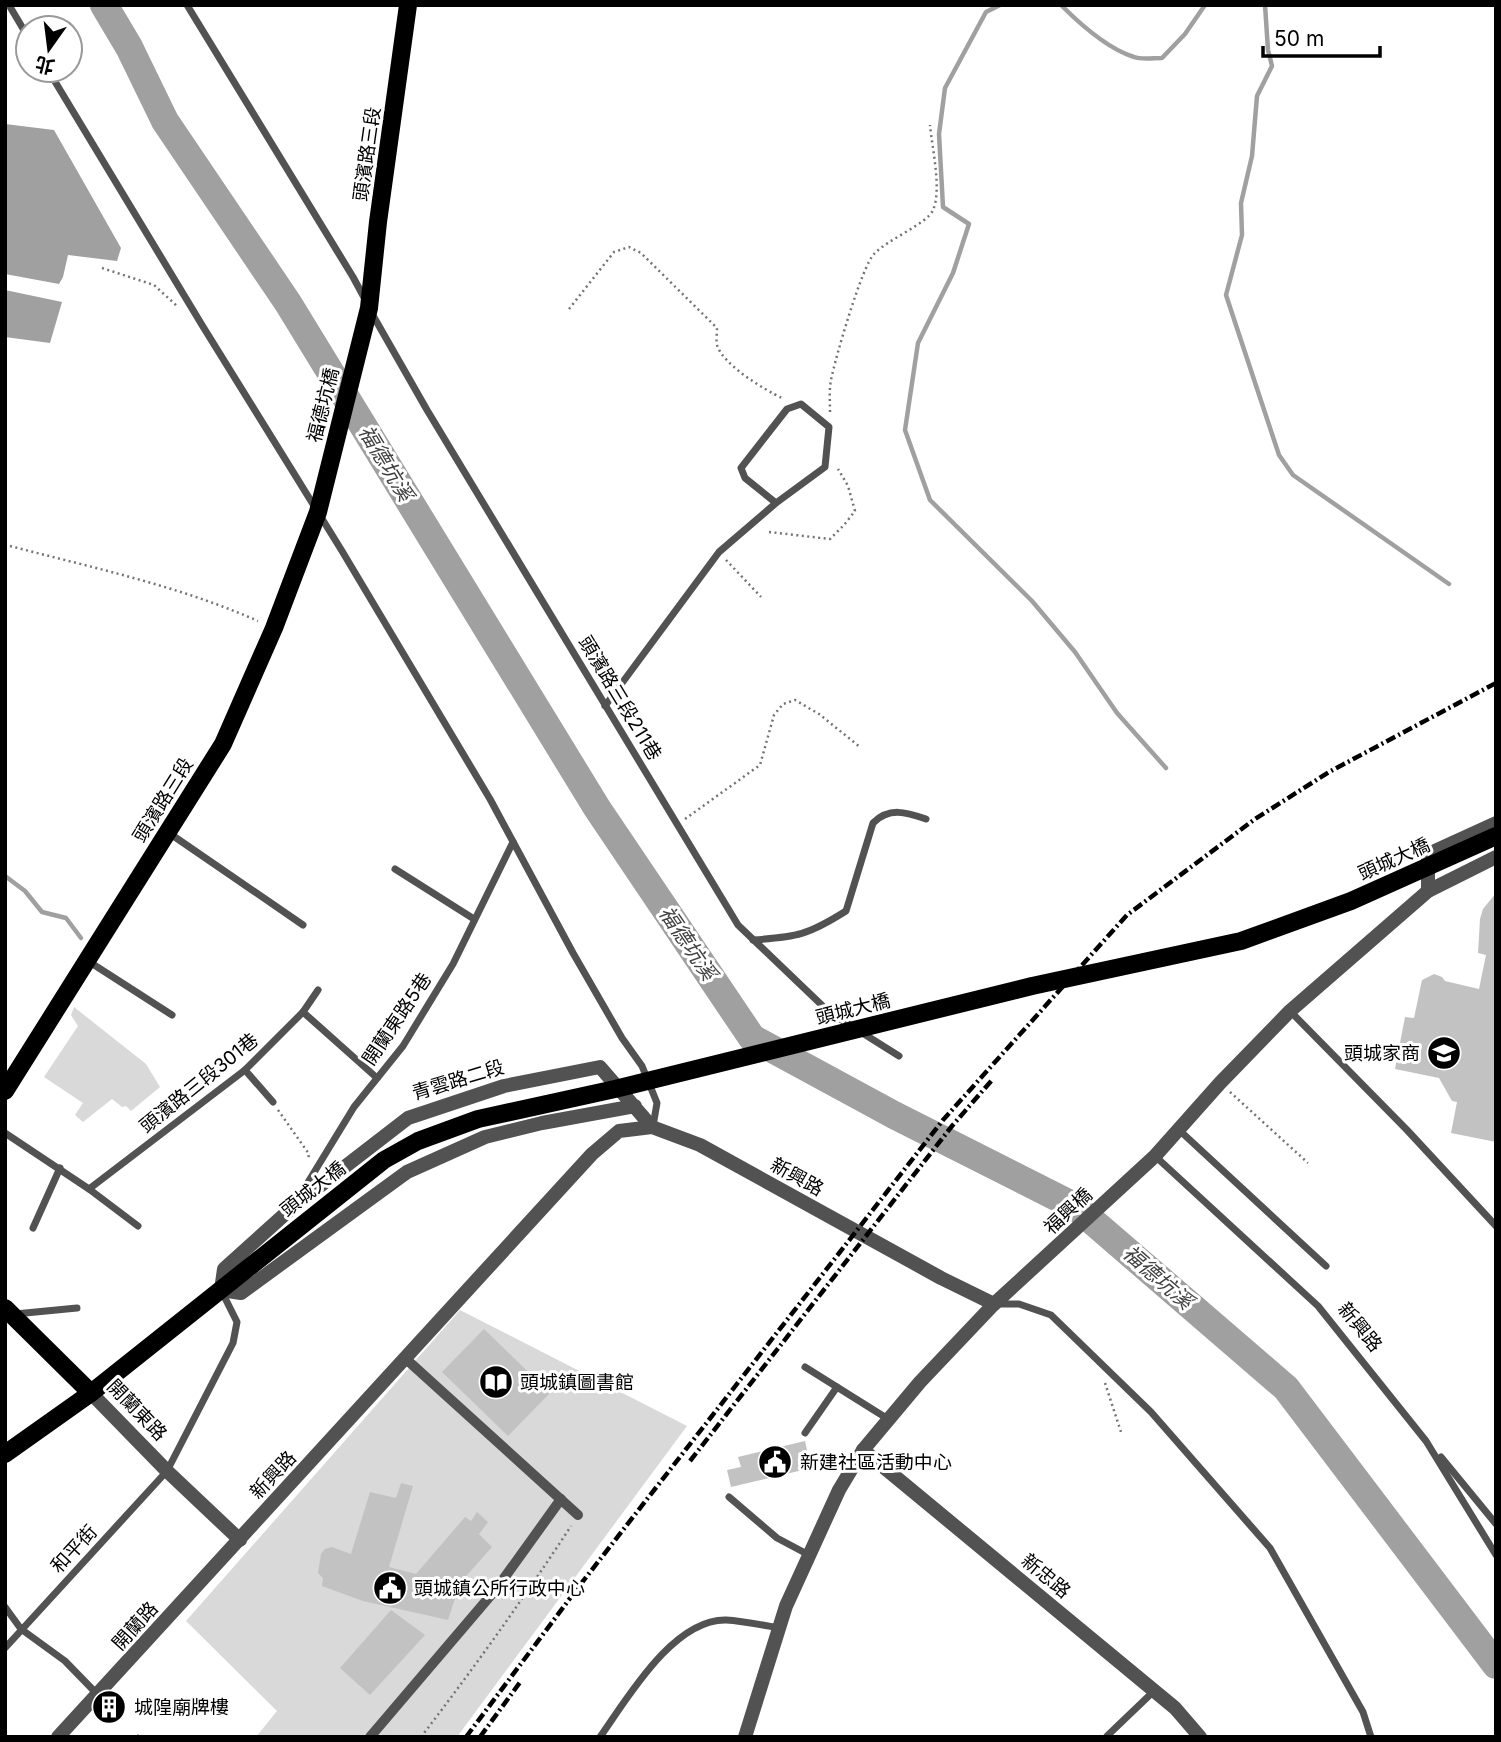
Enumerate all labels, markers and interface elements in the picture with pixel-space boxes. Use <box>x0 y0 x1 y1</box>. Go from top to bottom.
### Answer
north arrow <box>14 14 84 84</box>
scale bar <box>1263 14 1380 58</box>
text: 50 m <box>1274 26 1324 51</box>
text: 北 <box>33 52 57 78</box>
street label: 頭濱路三段 <box>349 105 385 203</box>
street label: 福德坑橋 <box>303 365 343 445</box>
water label: 福德坑溪 <box>354 421 420 508</box>
street label: 頭濱路三段211巷 <box>574 632 666 764</box>
street label: 頭濱路三段 <box>128 754 198 846</box>
street label: 頭城大橋 <box>1355 833 1433 885</box>
water label: 福德坑溪 <box>654 901 724 987</box>
street label: 開蘭東路5巷 <box>358 968 436 1070</box>
street label: 頭城大橋 <box>813 989 893 1029</box>
street label: 頭濱路三段301巷 <box>135 1028 263 1138</box>
school or university icon: 頭城家商 <box>1425 1034 1463 1072</box>
place label: 頭城家商 <box>1344 1042 1420 1065</box>
street label: 青雲路二段 <box>409 1055 507 1105</box>
street label: 新興路 <box>766 1153 828 1201</box>
street label: 頭城大橋 <box>276 1157 350 1221</box>
street label: 福興橋 <box>1039 1183 1097 1239</box>
water label: 福德坑溪 <box>1118 1240 1200 1316</box>
street label: 新興路 <box>1333 1298 1387 1356</box>
library icon: 頭城鎮圖書館 <box>477 1363 515 1401</box>
place label: 頭城鎮圖書館 <box>520 1371 634 1394</box>
street label: 開蘭東路 <box>102 1375 172 1445</box>
public building icon: 新建社區活動中心 <box>756 1443 794 1481</box>
street label: 新興路 <box>245 1446 301 1504</box>
place label: 新建社區活動中心 <box>800 1451 952 1474</box>
street label: 和平街 <box>46 1520 102 1578</box>
street label: 新忠路 <box>1017 1549 1075 1603</box>
public building icon: 頭城鎮公所行政中心 <box>371 1569 409 1607</box>
place label: 頭城鎮公所行政中心 <box>414 1577 585 1600</box>
street label: 開蘭路 <box>107 1597 163 1655</box>
building icon: 城隍廟牌樓 <box>90 1688 128 1726</box>
place label: 城隍廟牌樓 <box>134 1696 229 1719</box>

